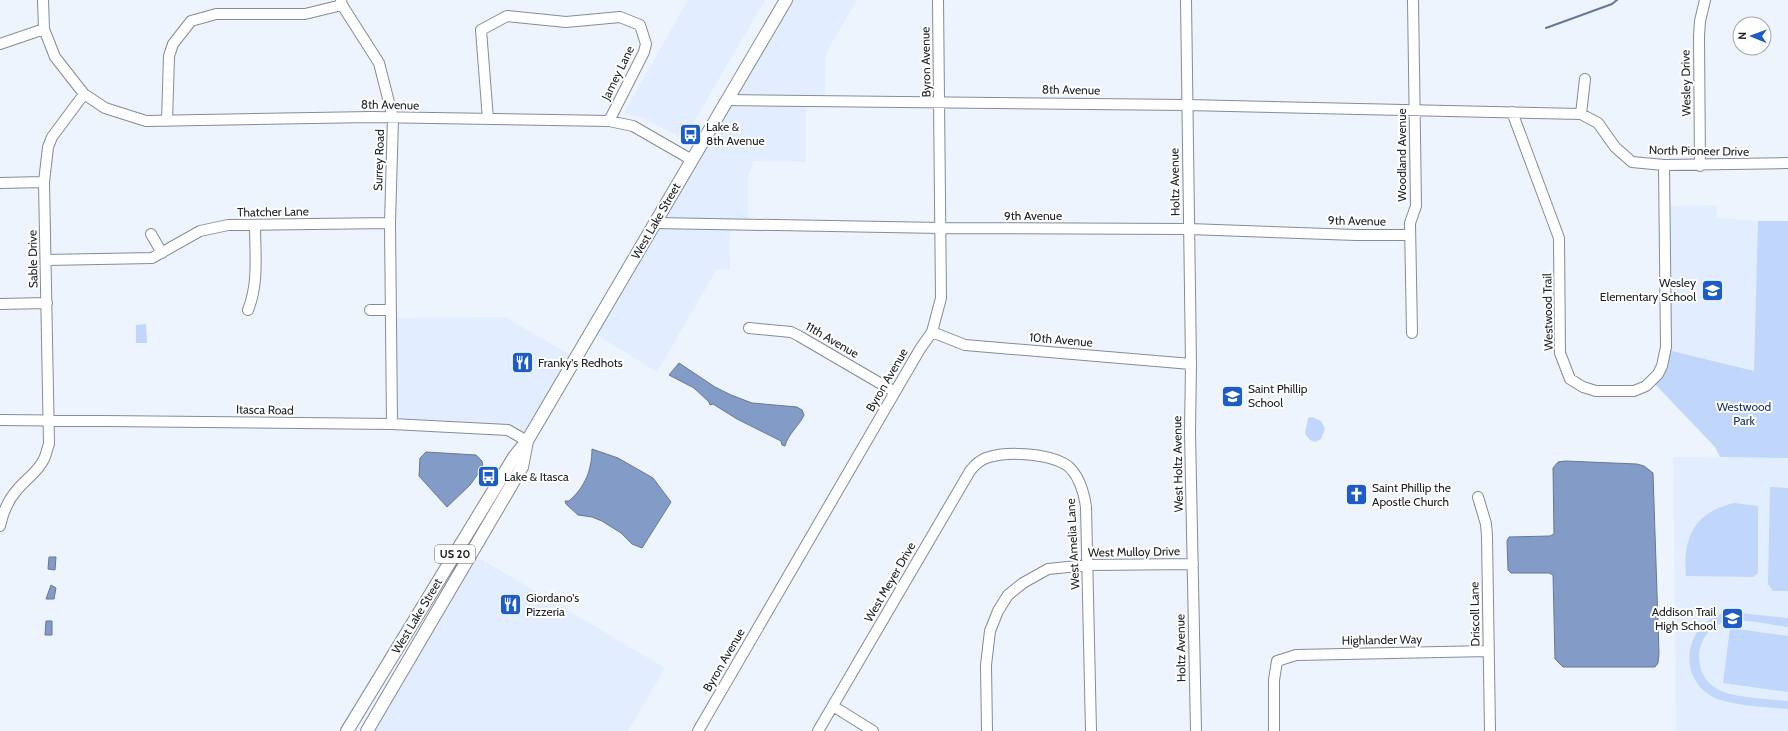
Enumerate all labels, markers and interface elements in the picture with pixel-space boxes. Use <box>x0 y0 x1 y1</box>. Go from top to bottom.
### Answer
north arrow <box>1732 16 1772 56</box>
street label: Byron Avenue <box>917 27 934 97</box>
text: N <box>1735 32 1749 40</box>
street label: Jamey Lane <box>598 43 637 103</box>
street label: Wesley Drive <box>1677 50 1694 116</box>
street label: 8th Avenue <box>1042 81 1100 98</box>
street label: 8th Avenue <box>361 96 419 113</box>
street label: Woodland Avenue <box>1394 108 1409 202</box>
place label: Lake & 8th Avenue <box>706 119 765 148</box>
bus stop icon: Lake & 8th Avenue <box>677 121 703 147</box>
street label: Surrey Road <box>370 129 387 191</box>
street label: North Pioneer Drive <box>1649 142 1749 159</box>
street label: Holtz Avenue <box>1166 148 1183 216</box>
street label: West Lake Street <box>628 180 683 261</box>
street label: Thatcher Lane <box>237 203 309 220</box>
street label: 9th Avenue <box>1004 208 1062 223</box>
street label: 9th Avenue <box>1328 212 1386 229</box>
street label: Sable Drive <box>24 230 41 288</box>
street label: Westwood Trail <box>1539 273 1556 351</box>
place label: Wesley Elementary School <box>1600 275 1696 304</box>
school or university icon: Wesley Elementary School <box>1699 277 1725 303</box>
street label: 11th Avenue <box>803 318 862 361</box>
street label: 10th Avenue <box>1029 329 1093 350</box>
street label: Byron Avenue <box>862 345 911 414</box>
restaurant icon: Franky's Redhots <box>510 350 536 376</box>
place label: Franky's Redhots <box>538 355 623 370</box>
place label: Saint Phillip School <box>1248 381 1308 410</box>
school or university icon: Saint Phillip School <box>1219 383 1245 409</box>
park label: Westwood Park <box>1717 399 1771 428</box>
street label: Itasca Road <box>236 401 294 418</box>
street label: West Holtz Avenue <box>1169 415 1186 513</box>
bus stop icon: Lake & Itasca <box>476 464 502 490</box>
place label: Lake & Itasca <box>504 469 569 484</box>
place label: Saint Phillip the Apostle Church <box>1372 480 1451 509</box>
church icon: Saint Phillip the Apostle Church <box>1343 482 1369 508</box>
street label: West Amelia Lane <box>1063 498 1082 590</box>
street label: West Meyer Drive <box>861 539 919 624</box>
street label: West Mulloy Drive <box>1088 543 1180 560</box>
road number: US 20 <box>435 545 475 563</box>
street label: West Lake Street <box>388 575 445 656</box>
street label: Driscoll Lane <box>1466 581 1483 647</box>
place label: Giordano's Pizzeria <box>526 590 579 619</box>
restaurant icon: Giordano's Pizzeria <box>497 592 523 618</box>
place label: Addison Trail High School <box>1652 604 1716 633</box>
school or university icon: Addison Trail High School <box>1719 606 1745 632</box>
street label: Holtz Avenue <box>1172 614 1189 682</box>
street label: Byron Avenue <box>699 625 748 694</box>
street label: Highlander Way <box>1342 631 1422 648</box>

